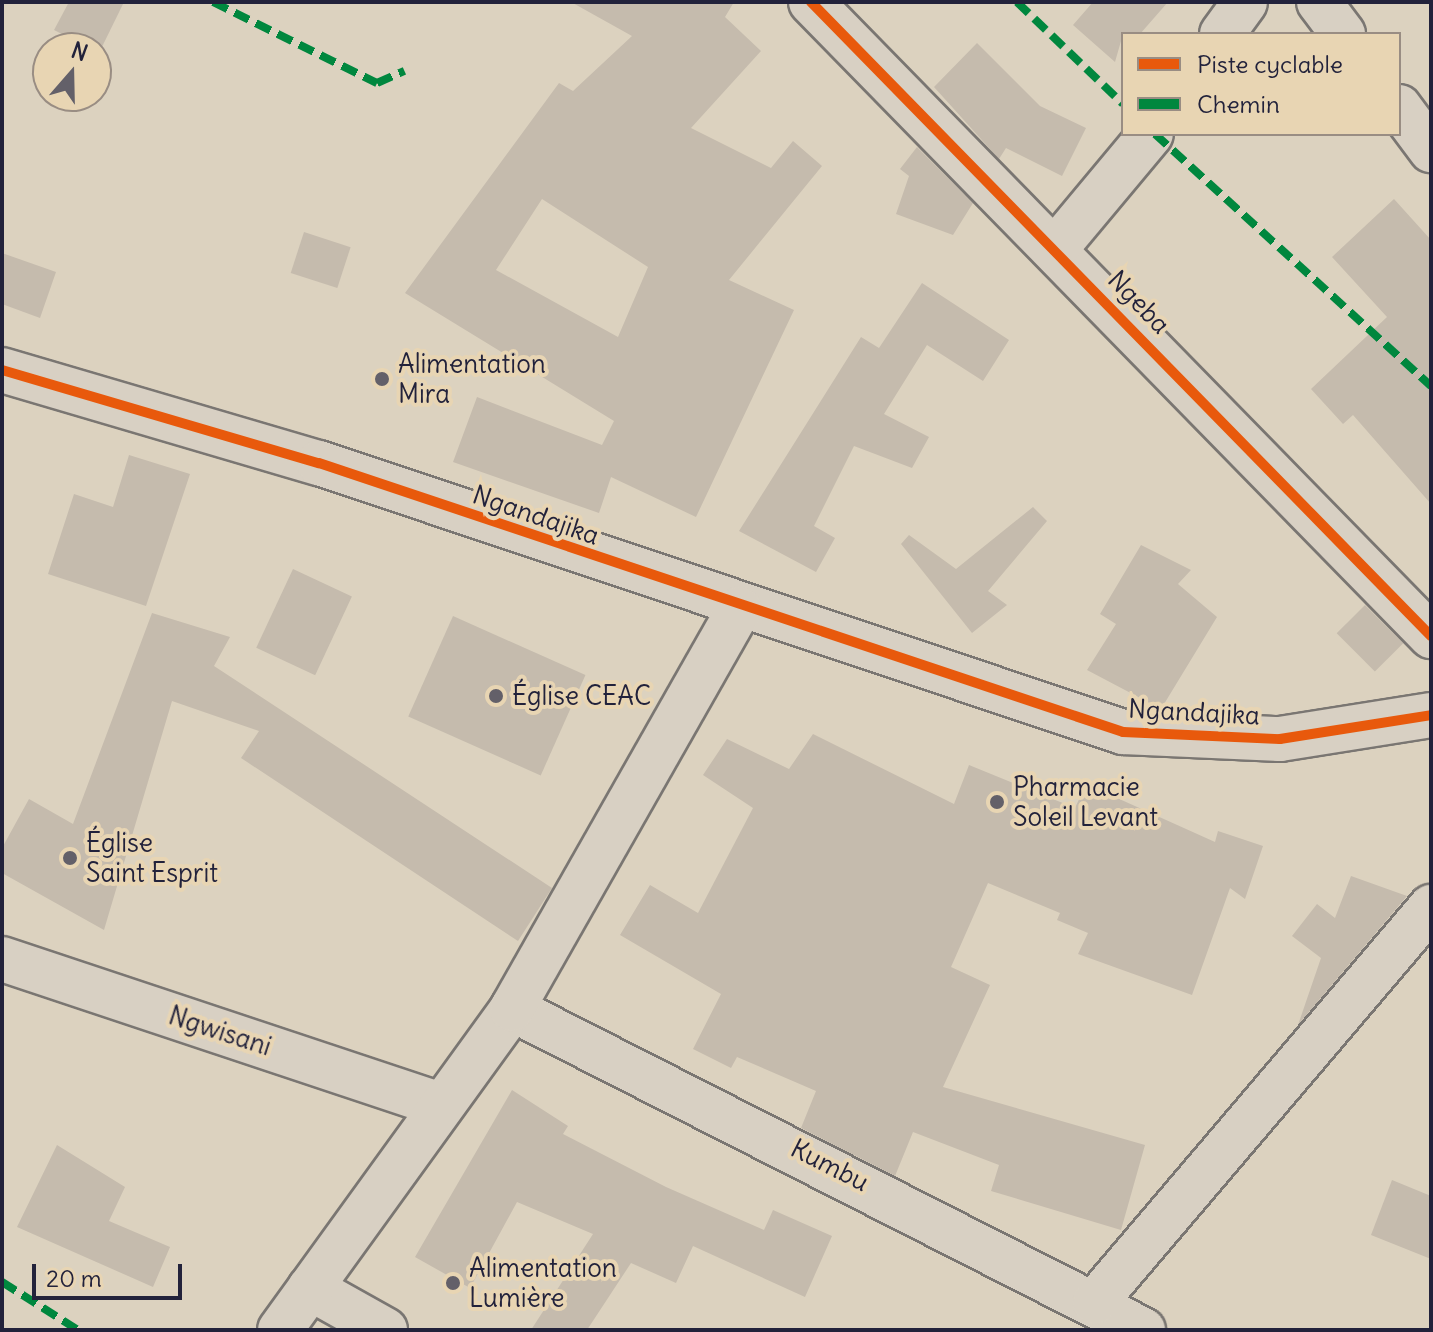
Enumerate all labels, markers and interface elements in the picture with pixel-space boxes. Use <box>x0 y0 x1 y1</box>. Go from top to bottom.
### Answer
north arrow <box>32 32 112 112</box>
legend <box>1121 32 1401 136</box>
text: N <box>68 36 91 67</box>
text: Piste cyclable <box>1197 49 1343 79</box>
text: Chemin <box>1197 89 1280 119</box>
street label: Ngeba <box>1102 264 1176 340</box>
place label: Alimentation Mira <box>398 348 546 410</box>
marker: Alimentation Mira <box>373 370 391 388</box>
street label: Ngandajika <box>469 479 603 551</box>
place label: Église CEAC <box>512 680 651 712</box>
marker: Église CEAC <box>487 687 505 705</box>
street label: Ngandajika <box>1127 693 1261 731</box>
place label: Pharmacie Soleil Levant <box>1013 771 1158 832</box>
marker: Pharmacie Soleil Levant <box>988 793 1006 811</box>
place label: Église Saint Esprit <box>86 827 218 888</box>
marker: Église Saint Esprit <box>61 849 79 867</box>
street label: Ngwisani <box>165 1000 275 1062</box>
street label: Kumbu <box>786 1132 874 1198</box>
scale bar <box>36 1248 186 1298</box>
place label: Alimentation Lumière <box>469 1252 617 1314</box>
text: 20 m <box>46 1263 102 1293</box>
marker: Alimentation Lumière <box>444 1274 462 1292</box>

